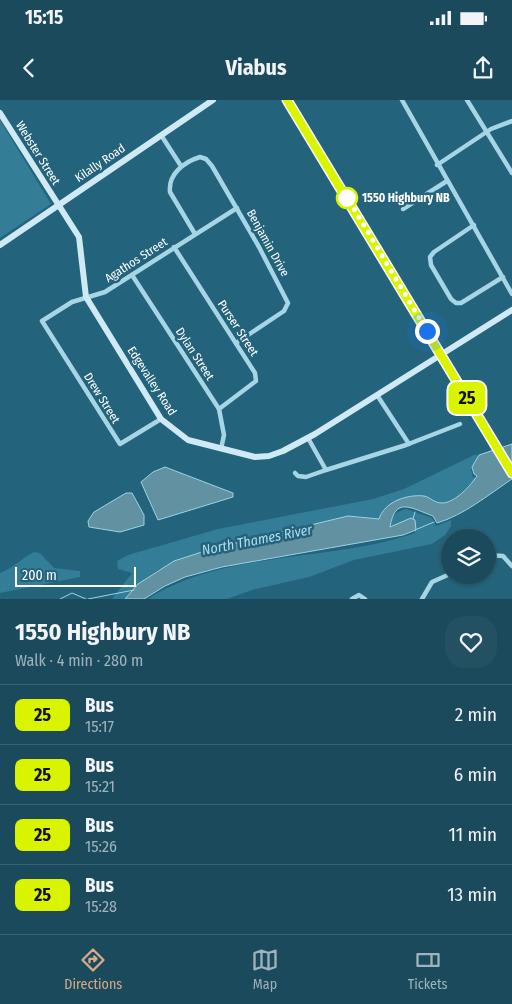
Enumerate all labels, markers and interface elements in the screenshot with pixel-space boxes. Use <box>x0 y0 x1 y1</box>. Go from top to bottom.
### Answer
text: 15:15 <box>25 6 63 29</box>
icon: back <box>15 54 43 82</box>
text: Viabus <box>225 54 287 81</box>
icon: share <box>469 54 497 82</box>
street label: Webster Street <box>13 119 63 188</box>
street label: Kilally Road <box>72 141 128 185</box>
marker: 1550 Highbury NB <box>336 187 358 209</box>
place label: 1550 Highbury NB <box>362 191 450 205</box>
street label: Benjamin Drive <box>244 207 292 279</box>
street label: Agathos Street <box>102 235 170 285</box>
street label: Purser Street <box>215 297 261 359</box>
your location <box>415 319 440 344</box>
street label: Dylan Street <box>173 325 217 383</box>
street label: Edgevalley Road <box>125 344 179 418</box>
street label: Drew Street <box>81 370 123 426</box>
line badge: 25 <box>444 382 490 414</box>
text: 25 <box>458 387 476 409</box>
water label: North Thames River <box>200 521 315 559</box>
map controls <box>441 529 496 584</box>
button: layers <box>441 529 496 584</box>
scale bar <box>15 564 136 587</box>
text: 200 m <box>22 567 57 584</box>
button: heart <box>445 616 497 668</box>
text: 1550 Highbury NB <box>15 618 190 646</box>
text: Walk · 4 min · 280 m <box>15 651 143 670</box>
text: Bus <box>85 694 114 717</box>
text: 2 min <box>455 703 497 726</box>
text: 25 <box>34 704 51 726</box>
text: 15:17 <box>85 717 114 736</box>
text: Bus <box>85 754 114 777</box>
text: 6 min <box>454 763 497 786</box>
text: 25 <box>34 764 51 786</box>
text: 15:21 <box>85 777 115 796</box>
text: Bus <box>85 814 114 837</box>
text: 11 min <box>449 823 497 846</box>
text: 25 <box>34 824 51 846</box>
text: 15:26 <box>85 837 117 856</box>
text: Bus <box>85 874 114 897</box>
text: 13 min <box>447 883 497 906</box>
text: 25 <box>34 884 51 906</box>
text: 15:28 <box>85 897 117 916</box>
tab: Directions <box>64 946 122 993</box>
tab: Map <box>251 946 279 993</box>
tab: Tickets <box>408 946 448 993</box>

